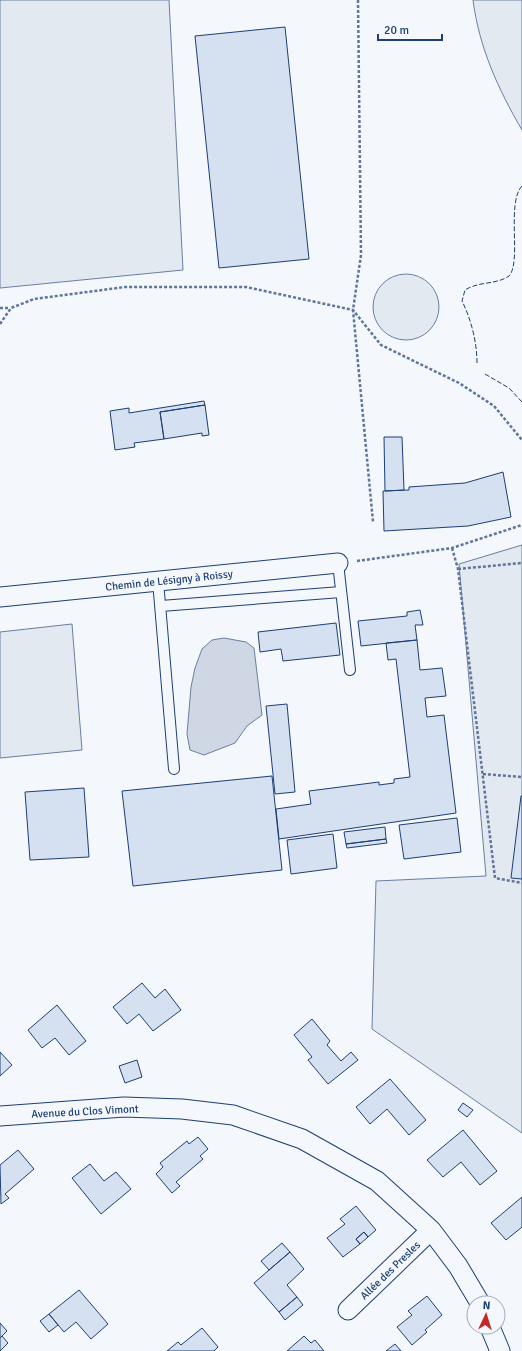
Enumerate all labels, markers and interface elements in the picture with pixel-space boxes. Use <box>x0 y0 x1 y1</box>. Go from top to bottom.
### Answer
scale bar <box>378 16 442 42</box>
text: 20 m <box>384 23 409 38</box>
street label: Chemin de Lésigny à Roissy <box>105 567 234 594</box>
street label: Avenue du Clos Vimont <box>31 1102 139 1121</box>
street label: Allée des Presles <box>358 1238 423 1302</box>
north arrow <box>466 1295 506 1335</box>
text: N <box>482 1299 491 1312</box>

